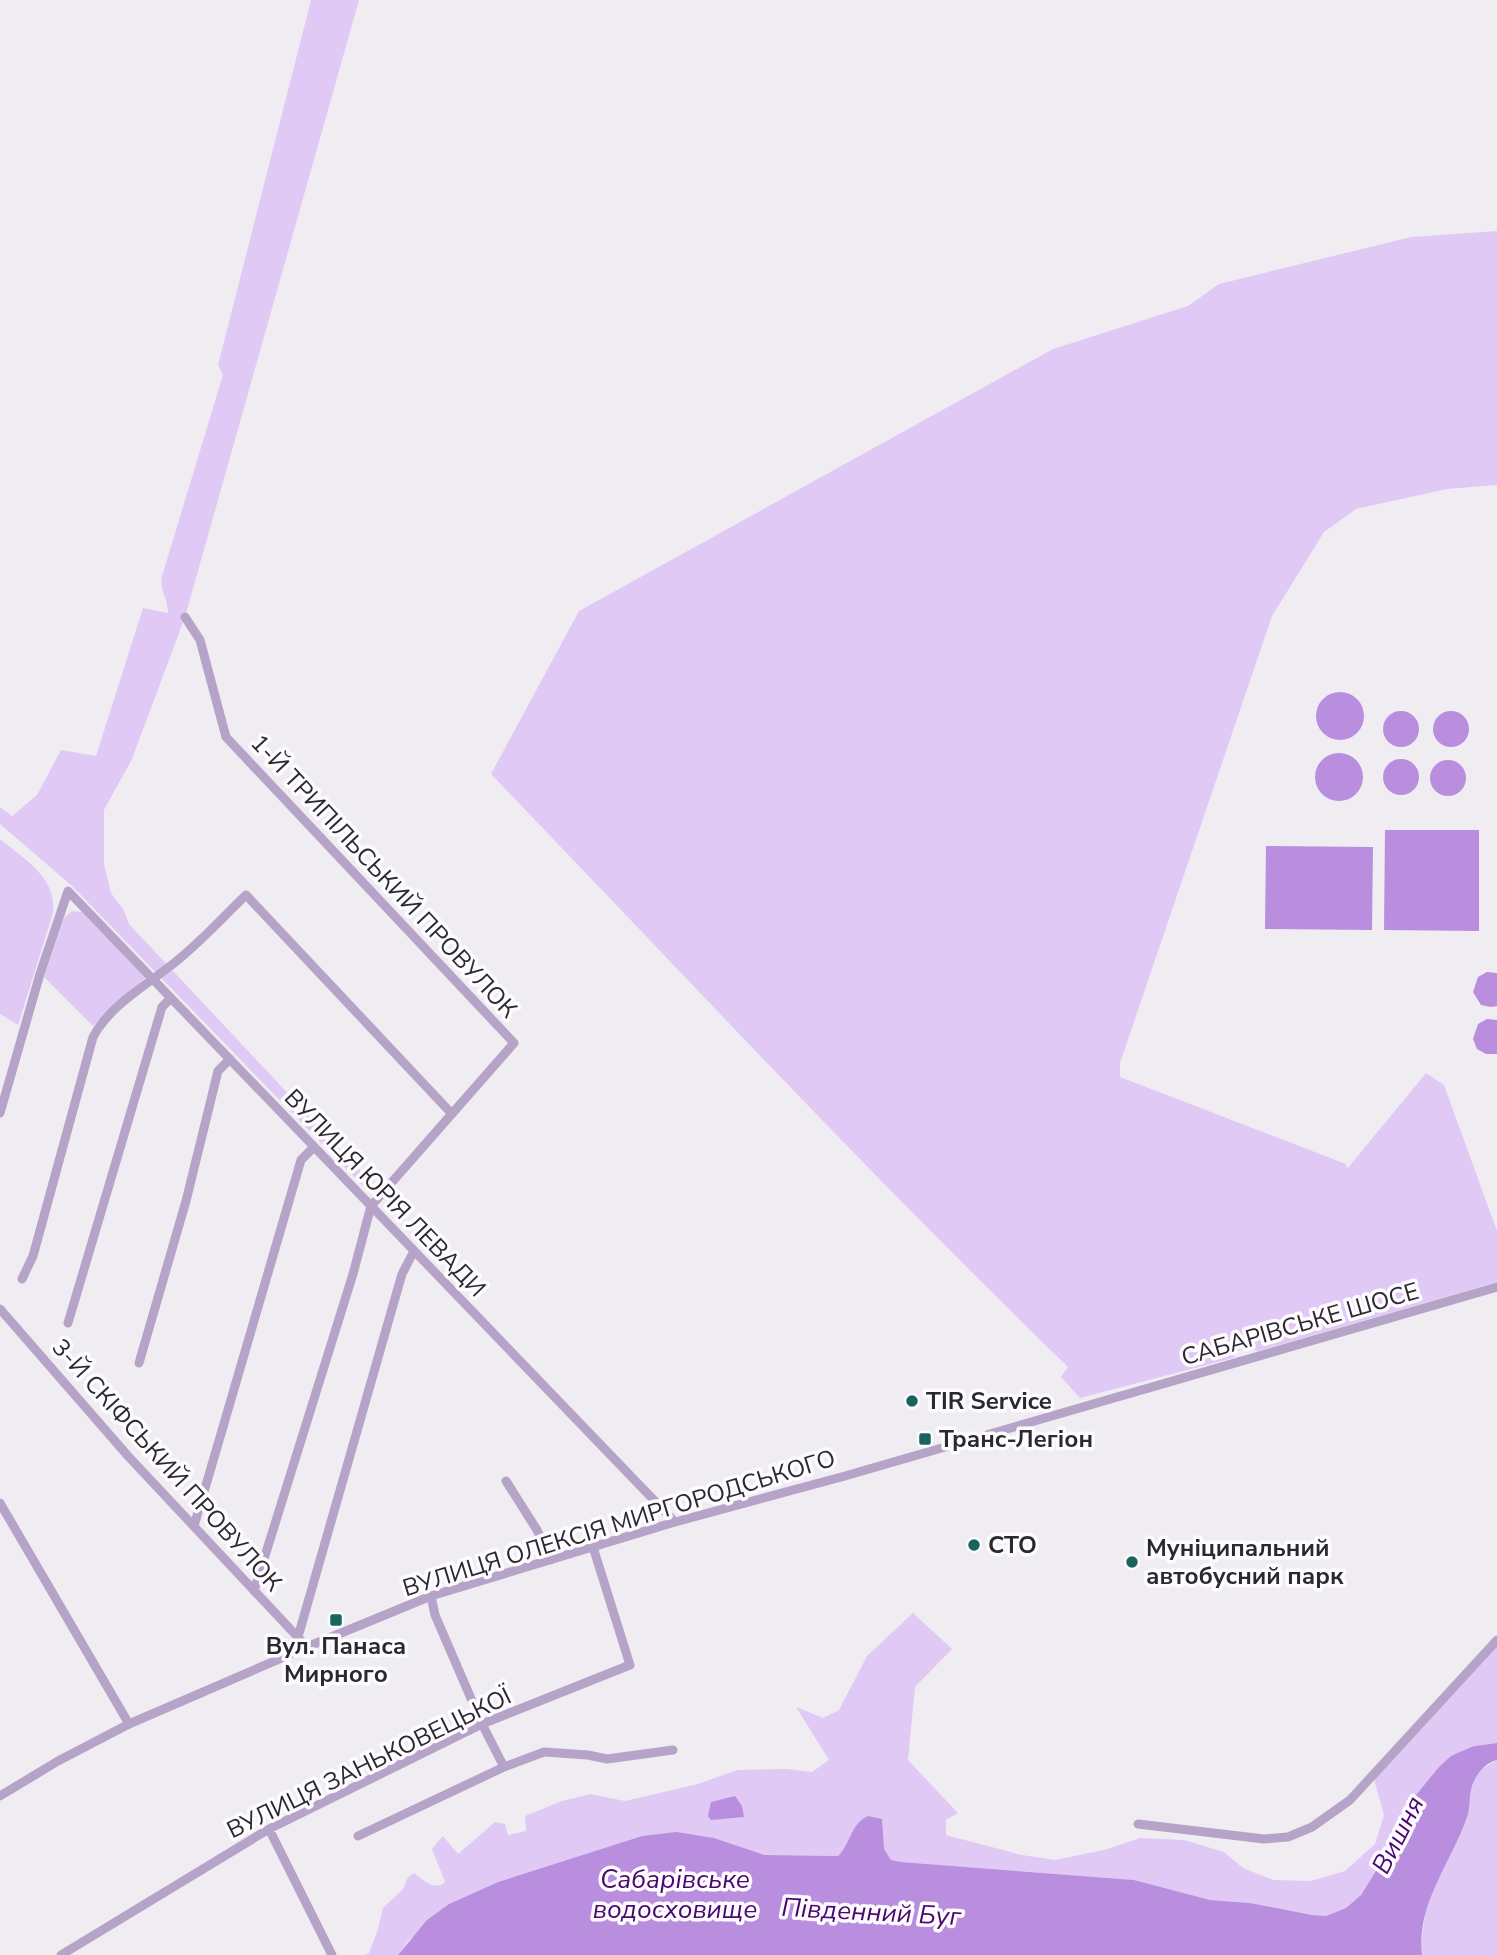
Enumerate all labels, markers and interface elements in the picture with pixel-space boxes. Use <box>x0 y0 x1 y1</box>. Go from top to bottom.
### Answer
street label: 1-Й ТРИПІЛЬСЬКИЙ ПРОВУЛОК <box>244 727 525 1025</box>
street label: ВУЛИЦЯ ЮРІЯ ЛЕВАДИ <box>277 1082 493 1304</box>
street label: САБАРІВСЬКЕ ШОСЕ <box>1178 1275 1422 1373</box>
street label: 3-Й СКІФСЬКИЙ ПРОВУЛОК <box>45 1332 290 1599</box>
place label: TIR Service <box>926 1385 1052 1417</box>
marker: TIR Service <box>904 1393 920 1409</box>
place label: Транс-Легіон <box>939 1423 1093 1455</box>
marker: Транс-Легіон <box>917 1431 933 1447</box>
street label: ВУЛИЦЯ ОЛЕКСІЯ МИРГОРОДСЬКОГО <box>399 1442 839 1604</box>
place label: СТО <box>988 1529 1037 1561</box>
place label: Муніципальний автобусний парк <box>1146 1532 1344 1592</box>
marker: СТО <box>966 1537 982 1553</box>
marker: Муніципальний автобусний парк <box>1124 1554 1140 1570</box>
marker: Вул. Панаса Мирного <box>328 1612 344 1628</box>
place label: Вул. Панаса Мирного <box>266 1630 406 1690</box>
street label: ВУЛИЦЯ ЗАНЬКОВЕЦЬКОЇ <box>221 1680 517 1846</box>
water label: Вишня <box>1364 1790 1432 1880</box>
water label: Сабарівське водосховище <box>593 1862 757 1927</box>
water label: Південний Буг <box>780 1890 962 1934</box>

